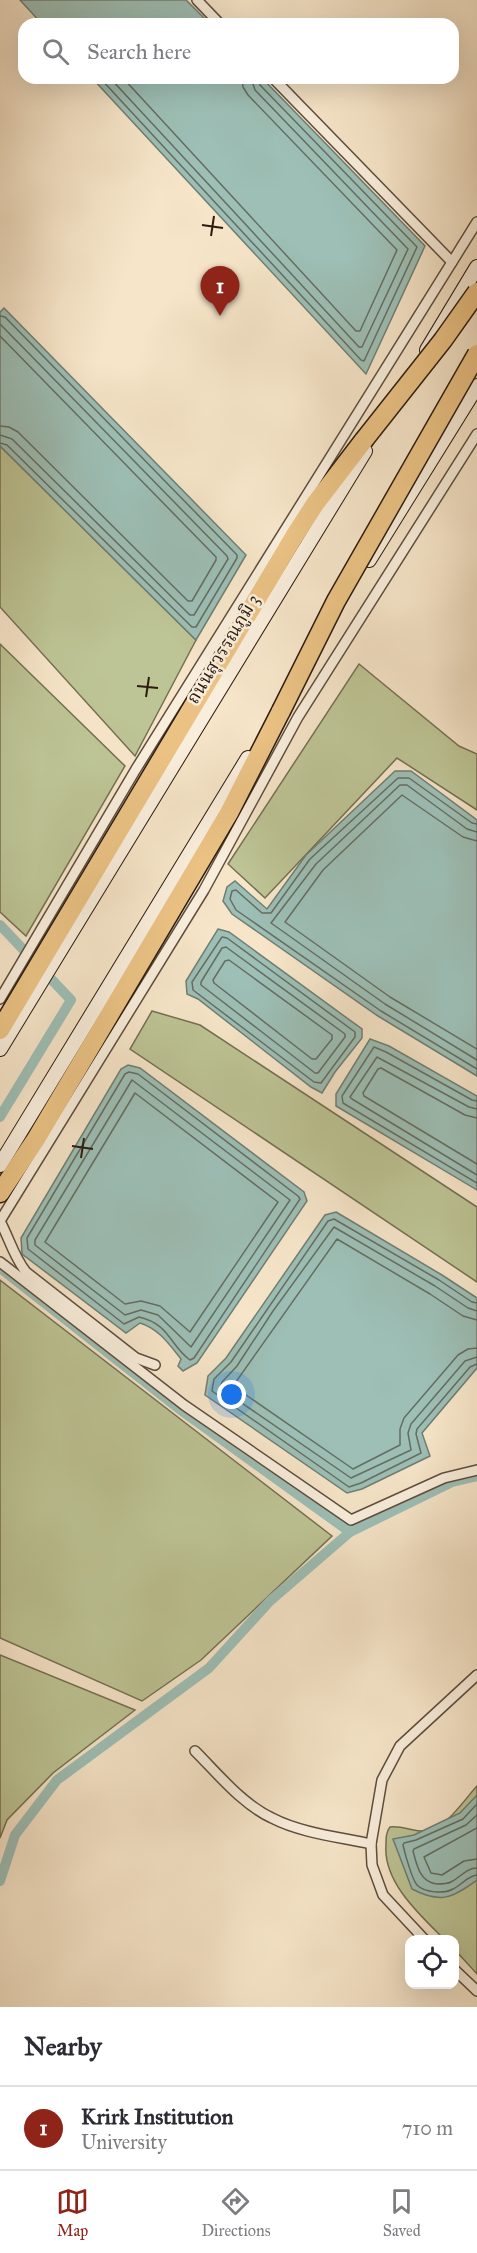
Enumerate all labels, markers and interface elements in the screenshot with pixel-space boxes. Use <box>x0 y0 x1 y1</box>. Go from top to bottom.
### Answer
search box <box>18 18 459 84</box>
icon: search <box>39 35 72 68</box>
text: Search here <box>87 38 191 65</box>
pin: 1 <box>200 266 240 316</box>
street label: ถนนสุวรรณภูมิ 3 <box>182 590 265 708</box>
your location <box>217 1380 246 1409</box>
map controls <box>405 1935 459 1989</box>
button: locate <box>405 1935 459 1989</box>
text: Nearby <box>24 2030 102 2062</box>
text: Krirk Institution <box>81 2103 233 2130</box>
text: 1 <box>40 2116 47 2140</box>
text: 710 m <box>402 2116 453 2140</box>
text: University <box>81 2130 167 2154</box>
tab: Map <box>56 2185 89 2240</box>
tab: Directions <box>201 2185 270 2240</box>
tab: Saved <box>383 2185 421 2240</box>

